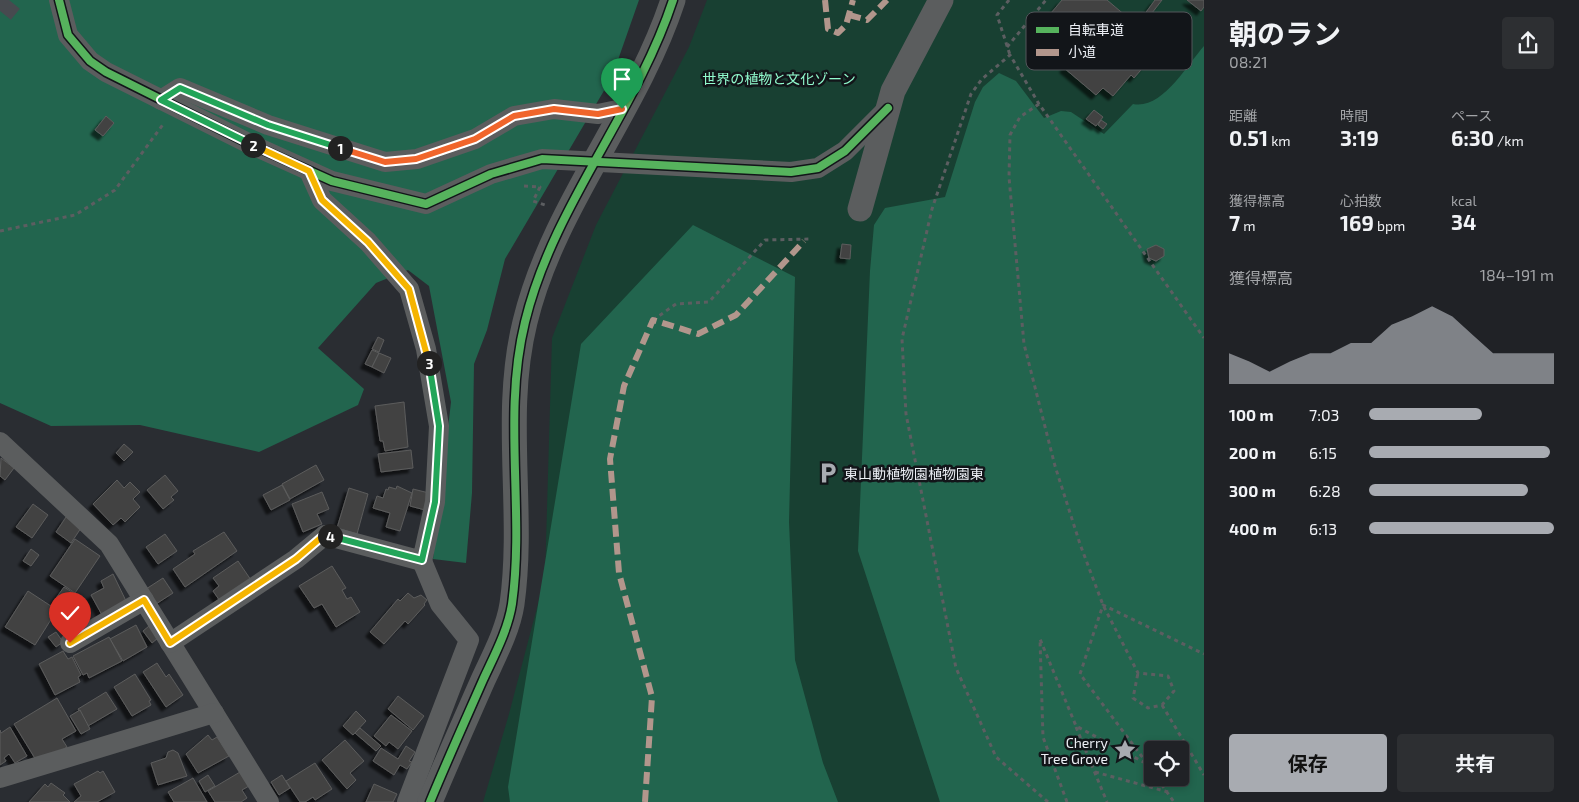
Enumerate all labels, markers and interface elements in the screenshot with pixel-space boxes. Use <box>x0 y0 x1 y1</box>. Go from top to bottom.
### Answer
legend <box>1026 12 1192 70</box>
text: 朝のラン <box>1229 16 1341 50</box>
button: share <box>1502 17 1554 69</box>
text: 自転車道 <box>1068 21 1124 38</box>
text: 小道 <box>1068 43 1096 60</box>
text: 08:21 <box>1229 52 1268 71</box>
pin <box>601 58 643 109</box>
icon: arrive <box>608 65 636 93</box>
park label: 世界の植物と文化ゾーン <box>702 70 856 87</box>
text: 距離 <box>1229 107 1257 124</box>
text: 時間 <box>1340 107 1368 124</box>
text: ペース <box>1451 107 1492 124</box>
text: 0.51 <box>1229 125 1268 150</box>
text: 3:19 <box>1340 125 1379 150</box>
text: 6:30 <box>1451 125 1494 150</box>
pin: 2 <box>240 132 266 158</box>
text: km <box>1268 132 1291 149</box>
text: /km <box>1494 132 1524 149</box>
pin: 1 <box>328 136 352 160</box>
text: 2 <box>249 137 258 154</box>
text: 1 <box>337 140 344 157</box>
text: 獲得標高 <box>1229 192 1285 209</box>
text: 心拍数 <box>1340 192 1382 209</box>
text: kcal <box>1451 192 1477 209</box>
text: 34 <box>1451 209 1476 234</box>
text: 7 <box>1229 210 1240 235</box>
text: 169 <box>1340 210 1374 235</box>
text: m <box>1240 217 1255 234</box>
text: bpm <box>1374 217 1405 234</box>
text: 184–191 m <box>1480 265 1554 284</box>
text: 獲得標高 <box>1229 268 1293 287</box>
pin: 3 <box>416 350 442 376</box>
text: 3 <box>426 355 433 372</box>
text: 100 m <box>1229 405 1274 424</box>
text: 7:03 <box>1309 405 1340 424</box>
text: 200 m <box>1229 443 1276 462</box>
text: 6:15 <box>1309 443 1337 462</box>
parking icon: 東山動植物園植物園東 <box>815 460 841 486</box>
place label: 東山動植物園植物園東 <box>844 465 984 482</box>
text: 300 m <box>1229 481 1276 500</box>
text: 6:28 <box>1309 481 1341 500</box>
text: 400 m <box>1229 519 1277 538</box>
text: 6:13 <box>1309 519 1337 538</box>
pin: 4 <box>318 524 342 548</box>
text: 4 <box>326 528 335 545</box>
pin <box>49 592 91 643</box>
icon: check <box>56 599 84 627</box>
place label: Cherry Tree Grove <box>1041 734 1109 767</box>
button: 保存 <box>1229 734 1387 792</box>
button: 共有 <box>1397 734 1554 792</box>
place icon: Cherry Tree Grove <box>1112 737 1138 763</box>
map controls <box>1144 741 1189 786</box>
button: locate <box>1144 741 1189 786</box>

